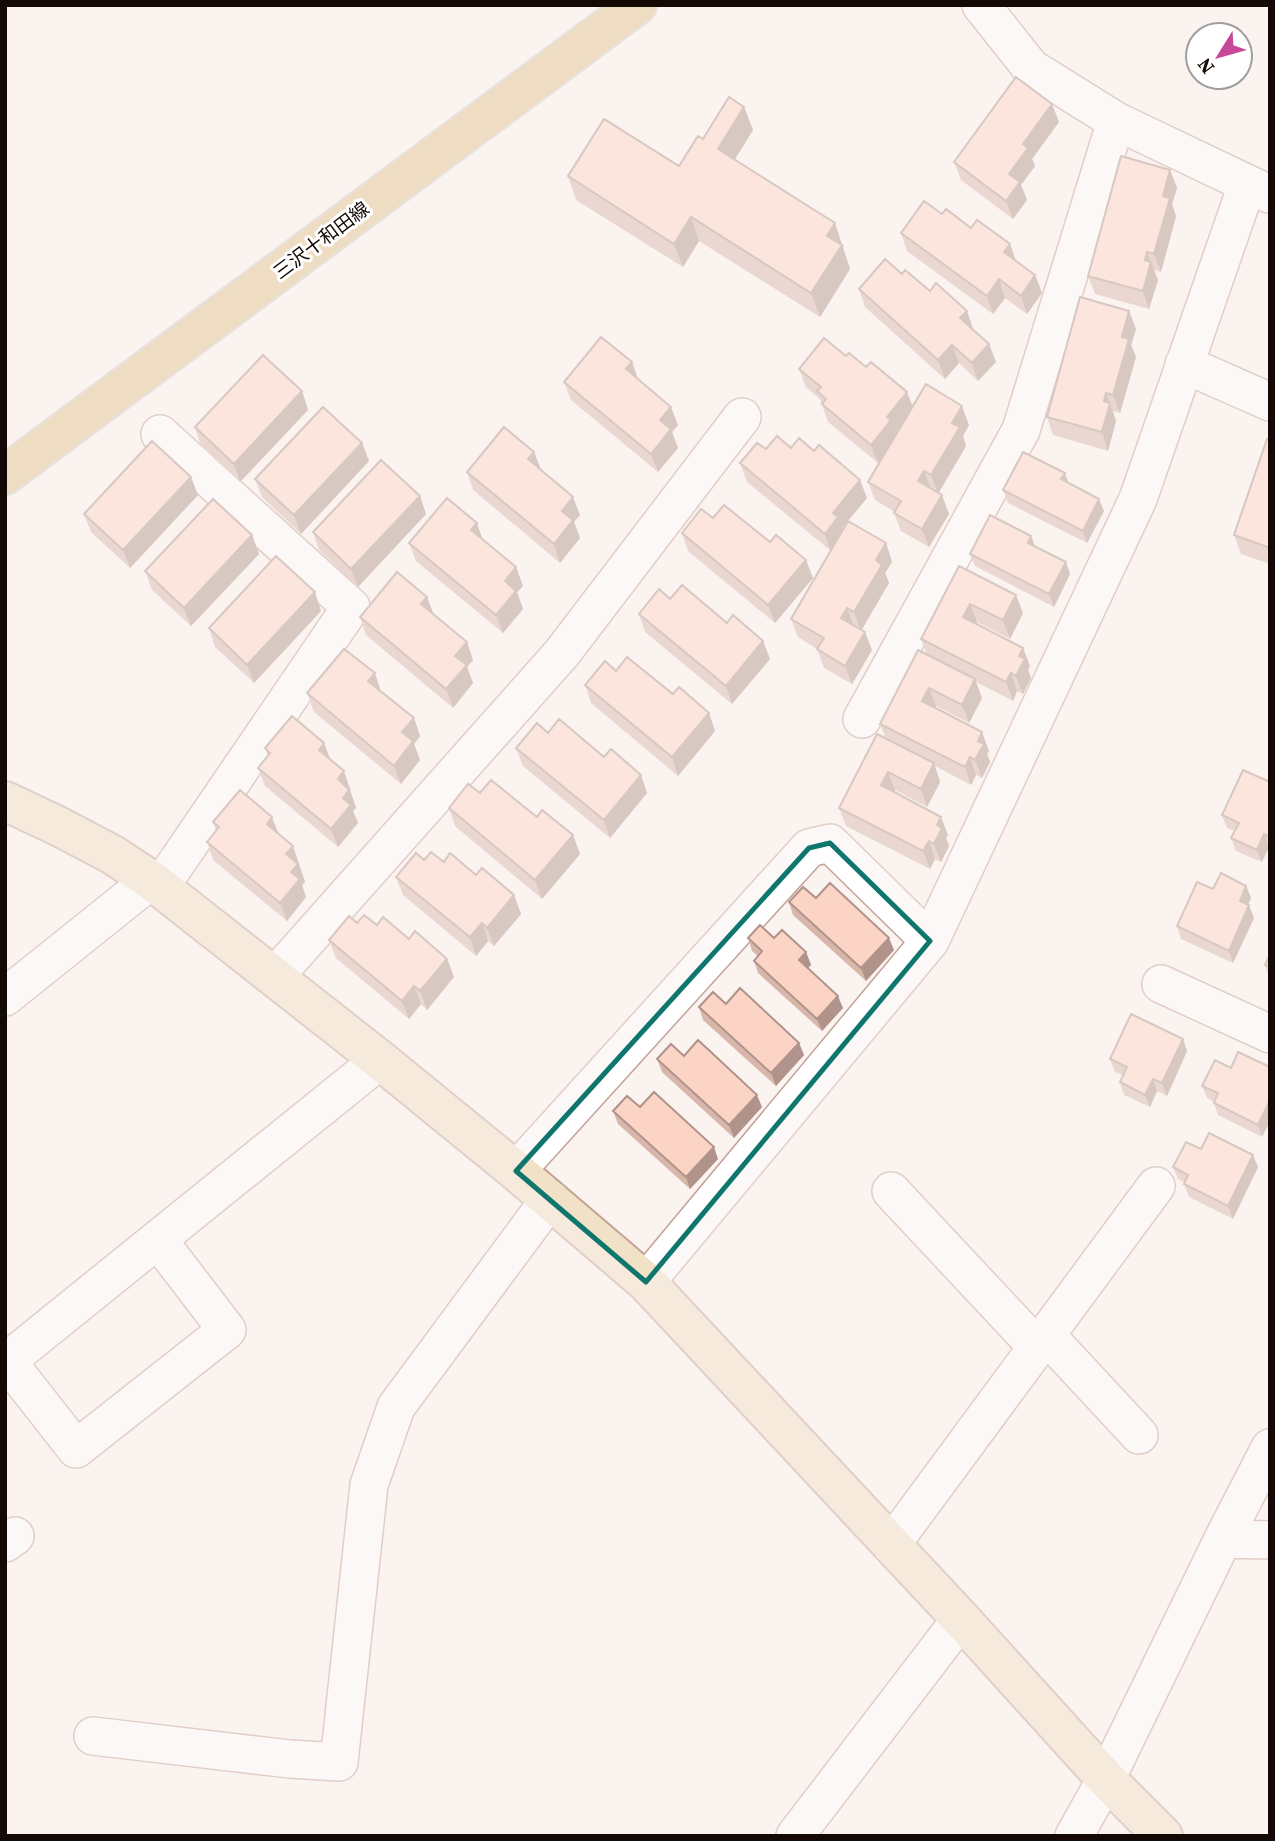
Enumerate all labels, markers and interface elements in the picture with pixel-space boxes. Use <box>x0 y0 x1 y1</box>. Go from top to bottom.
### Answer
north arrow <box>1184 21 1254 91</box>
text: N <box>1191 53 1220 80</box>
street label: 三沢十和田線 <box>268 195 374 285</box>

